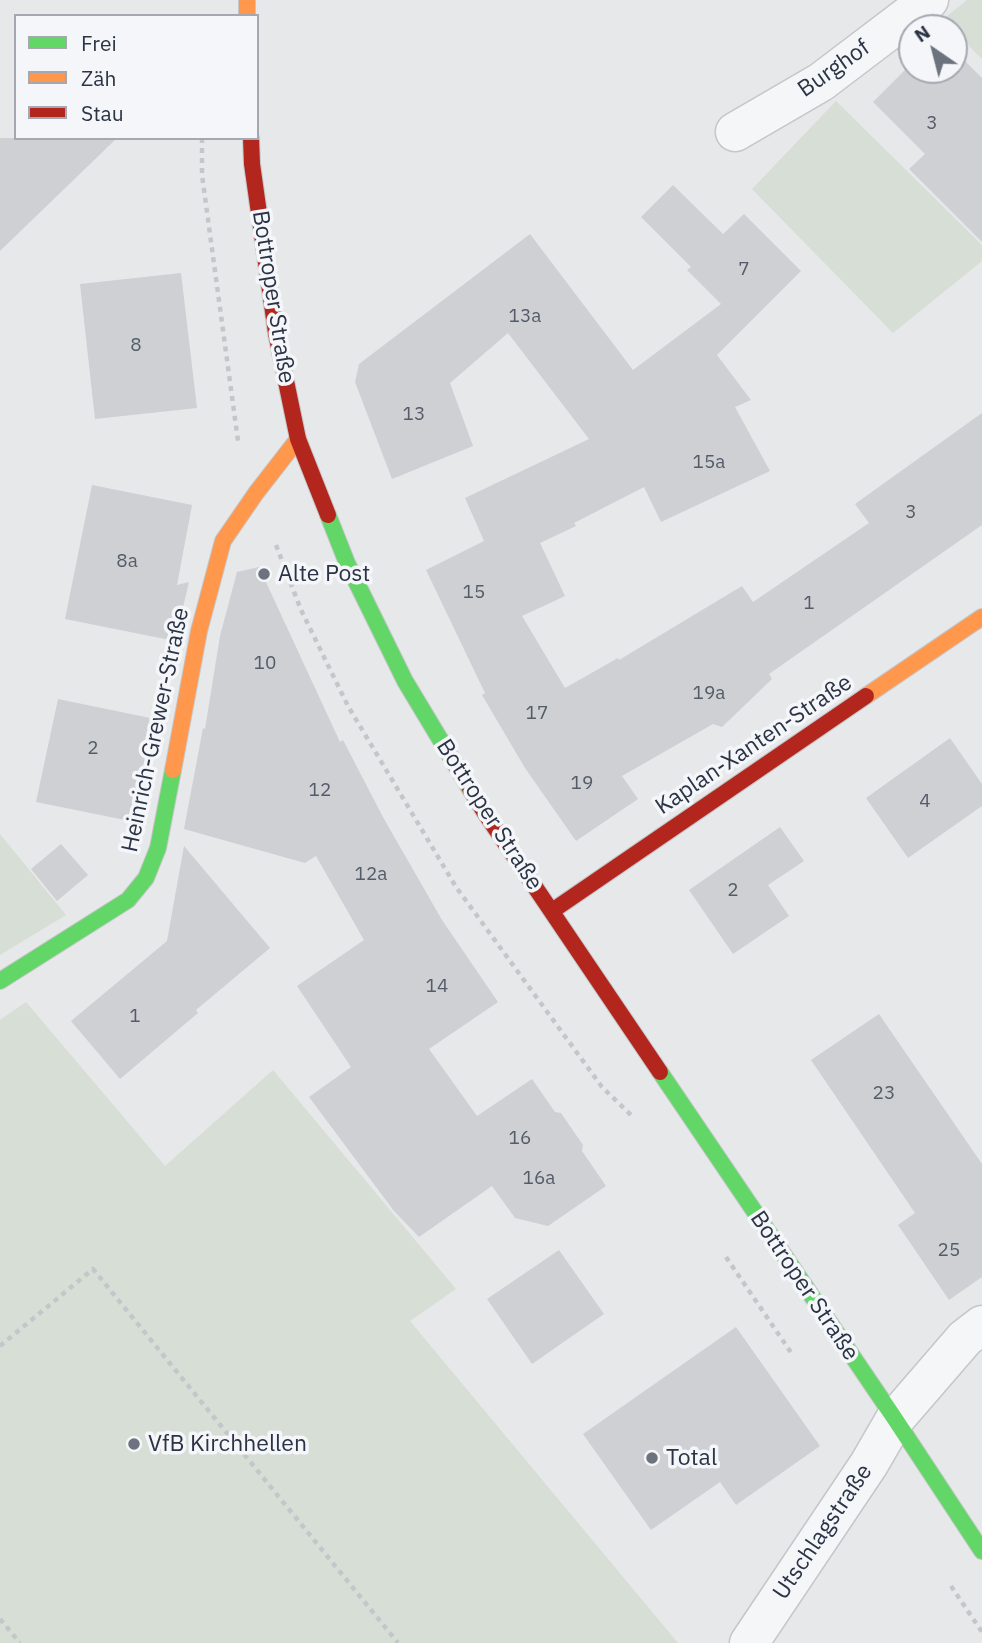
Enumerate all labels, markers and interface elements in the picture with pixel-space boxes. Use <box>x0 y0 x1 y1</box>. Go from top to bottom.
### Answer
legend <box>14 14 259 140</box>
north arrow <box>898 14 968 84</box>
text: N <box>910 20 935 47</box>
text: Frei <box>81 29 117 57</box>
street label: Burghof <box>793 34 875 104</box>
text: Zäh <box>81 64 116 92</box>
text: Stau <box>81 99 124 127</box>
house number: 3 <box>926 113 938 135</box>
street label: Bottroper Straße <box>246 209 300 385</box>
house number: 7 <box>738 259 750 281</box>
house number: 13a <box>509 306 541 328</box>
house number: 8 <box>130 335 142 357</box>
house number: 13 <box>403 404 425 426</box>
house number: 15a <box>693 452 725 474</box>
house number: 3 <box>905 502 917 524</box>
house number: 8a <box>116 551 138 573</box>
place label: Alte Post <box>278 560 370 588</box>
marker: Alte Post <box>256 566 272 582</box>
house number: 15 <box>463 582 485 604</box>
house number: 1 <box>803 593 815 615</box>
street label: Heinrich-Grewer-Straße <box>117 605 195 855</box>
house number: 10 <box>254 653 276 675</box>
street label: Kaplan-Xanten-Straße <box>651 669 857 821</box>
house number: 19a <box>693 683 725 705</box>
house number: 17 <box>526 703 548 725</box>
street label: Bottroper Straße <box>430 734 548 896</box>
house number: 2 <box>87 738 99 760</box>
house number: 19 <box>571 773 593 795</box>
house number: 12 <box>309 780 331 802</box>
house number: 4 <box>919 791 931 813</box>
house number: 12a <box>355 864 387 886</box>
house number: 2 <box>727 880 739 902</box>
house number: 14 <box>426 976 448 998</box>
house number: 1 <box>129 1006 141 1028</box>
house number: 23 <box>873 1083 895 1105</box>
house number: 16 <box>509 1128 531 1150</box>
house number: 16a <box>523 1168 555 1190</box>
street label: Bottroper Straße <box>744 1206 864 1366</box>
house number: 25 <box>938 1240 960 1262</box>
place label: VfB Kirchhellen <box>148 1430 307 1458</box>
marker: VfB Kirchhellen <box>126 1436 142 1452</box>
place label: Total <box>666 1444 717 1472</box>
marker: Total <box>644 1450 660 1466</box>
street label: Utschlagstraße <box>768 1459 878 1605</box>

